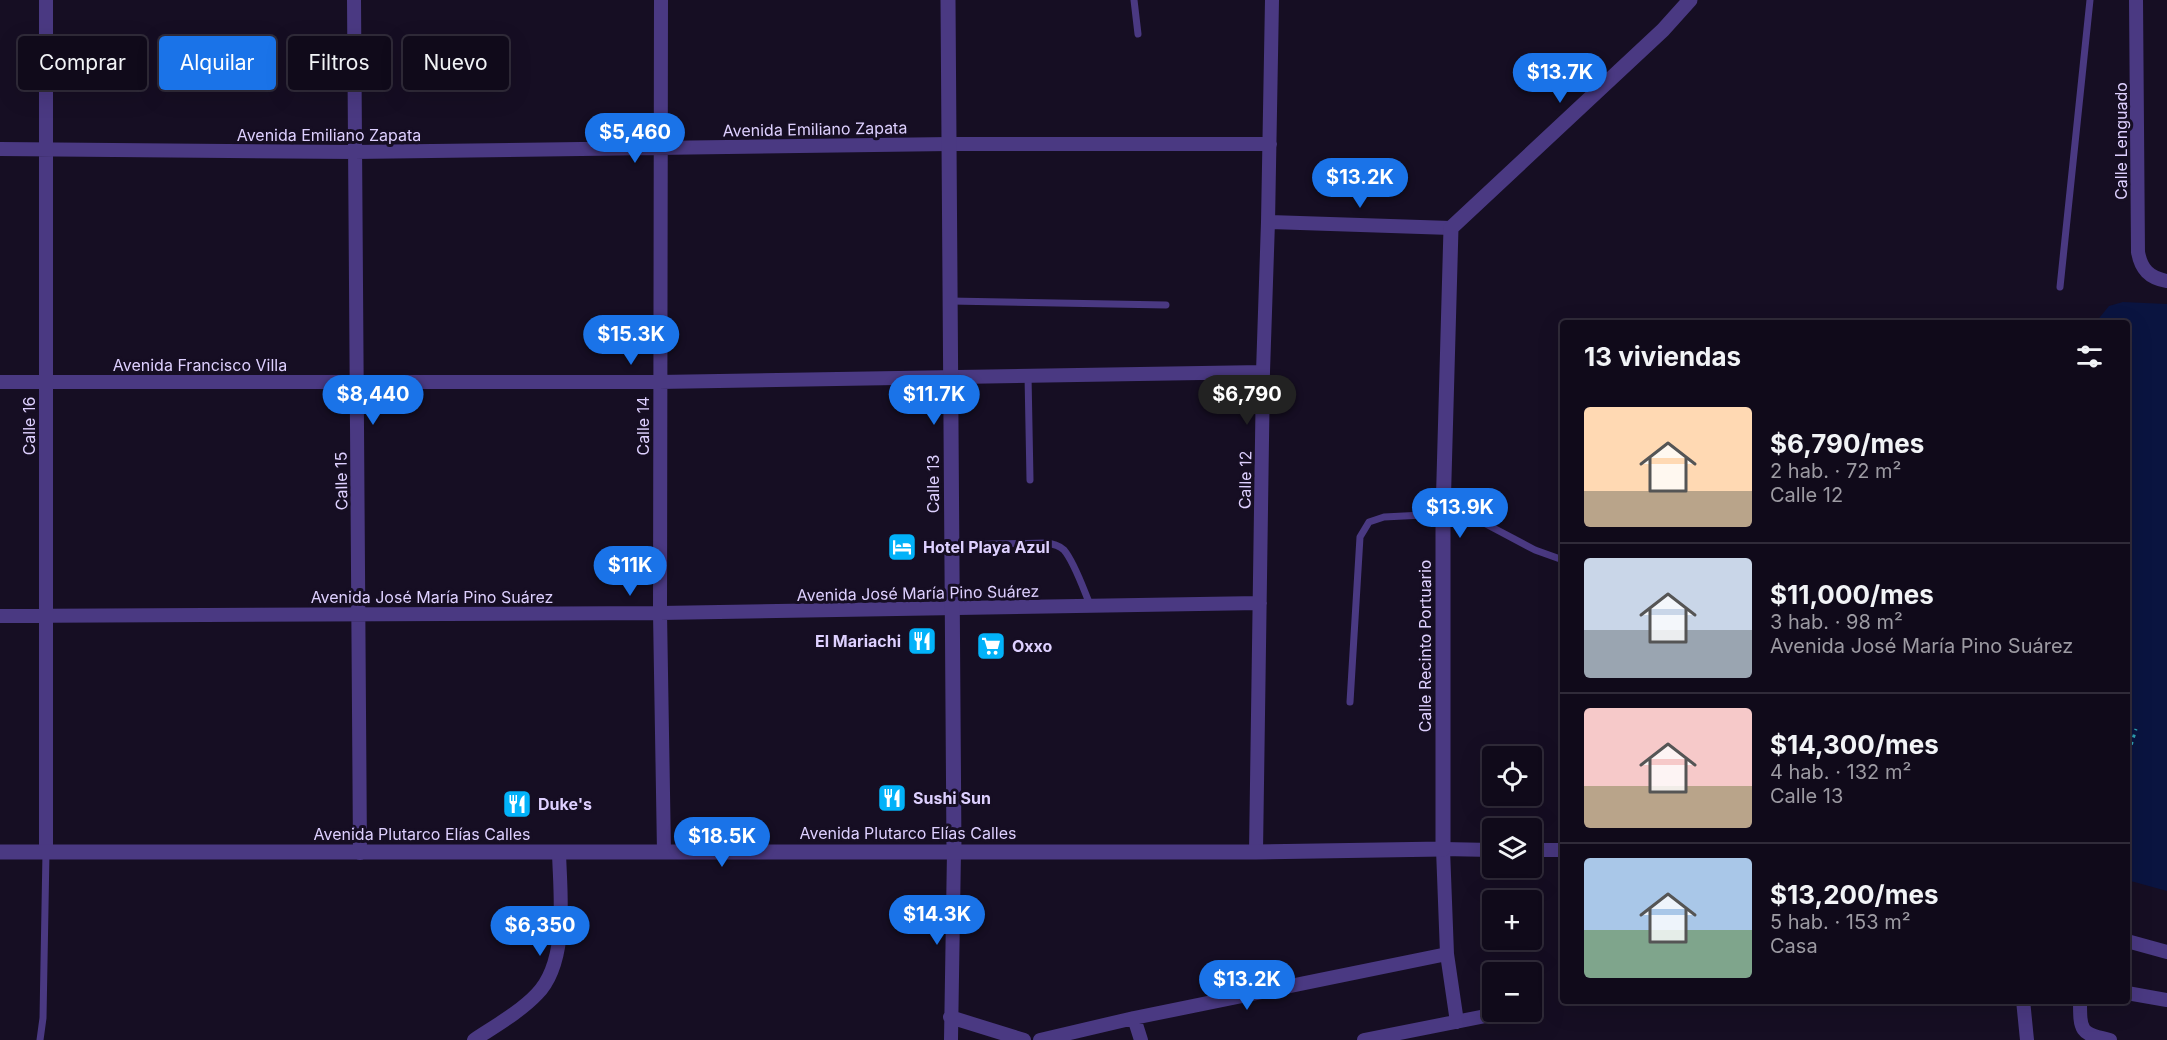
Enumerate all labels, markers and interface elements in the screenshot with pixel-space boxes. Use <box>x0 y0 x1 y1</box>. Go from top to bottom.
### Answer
chip: Comprar <box>18 36 147 90</box>
chip: Alquilar <box>159 36 276 90</box>
chip: Filtros <box>288 36 391 90</box>
chip: Nuevo <box>403 36 509 90</box>
pin: $13.7K <box>1511 53 1609 104</box>
text: $13.7K <box>1527 60 1593 84</box>
street label: Calle Lenguado <box>2111 82 2131 200</box>
pin: $5,460 <box>586 113 684 164</box>
street label: Avenida Emiliano Zapata <box>723 117 907 141</box>
text: $5,460 <box>599 120 671 144</box>
street label: Avenida Emiliano Zapata <box>237 125 421 145</box>
pin: $13.2K <box>1311 158 1409 209</box>
text: $13.2K <box>1326 165 1394 189</box>
pin: $15.3K <box>582 315 680 366</box>
text: $15.3K <box>597 322 665 346</box>
icon: filters <box>2073 340 2106 373</box>
text: 13 viviendas <box>1584 341 1741 372</box>
street label: Avenida Francisco Villa <box>113 355 287 375</box>
pin: $8,440 <box>324 375 422 426</box>
pin: $11.7K <box>885 375 983 426</box>
pin: $6,790 <box>1198 375 1296 426</box>
text: $8,440 <box>337 382 409 406</box>
text: $11.7K <box>903 382 965 406</box>
text: $6,790 <box>1212 382 1282 406</box>
street label: Calle 14 <box>633 396 653 456</box>
street label: Calle 16 <box>19 397 39 455</box>
text: $6,790/mes <box>1770 428 1924 459</box>
icon: home <box>1632 431 1704 503</box>
street label: Calle 12 <box>1234 451 1256 509</box>
street label: Calle 15 <box>330 452 352 510</box>
street label: Calle 13 <box>923 455 943 513</box>
text: 2 hab. · 72 m² <box>1770 459 1901 483</box>
text: Calle 12 <box>1770 483 1843 507</box>
pin: $13.9K <box>1411 488 1509 539</box>
text: $13.9K <box>1426 495 1494 519</box>
hotel icon: Hotel Playa Azul <box>886 531 918 563</box>
place label: Hotel Playa Azul <box>923 537 1050 557</box>
pin: $11K <box>594 546 666 597</box>
text: $11K <box>608 553 652 577</box>
street label: Calle Recinto Portuario <box>1415 560 1435 732</box>
text: $11,000/mes <box>1770 579 1934 610</box>
street label: Avenida José María Pino Suárez <box>797 581 1039 605</box>
icon: home <box>1632 582 1704 654</box>
street label: Avenida José María Pino Suárez <box>311 587 553 607</box>
text: 3 hab. · 98 m² <box>1770 610 1903 634</box>
restaurant icon: El Mariachi <box>906 625 938 657</box>
supermarket icon: Oxxo <box>975 630 1007 662</box>
place label: El Mariachi <box>815 631 901 651</box>
text: Avenida José María Pino Suárez <box>1770 634 2073 658</box>
place label: Oxxo <box>1012 636 1053 656</box>
text: $14,300/mes <box>1770 729 1939 760</box>
icon: home <box>1632 732 1704 804</box>
map controls <box>1482 746 1542 1022</box>
button: locate <box>1482 746 1542 806</box>
text: 4 hab. · 132 m² <box>1770 760 1911 784</box>
restaurant icon: Sushi Sun <box>876 782 908 814</box>
text: Calle 13 <box>1770 784 1843 808</box>
restaurant icon: Duke's <box>501 788 533 820</box>
place label: Sushi Sun <box>913 788 991 808</box>
place label: Duke's <box>538 794 592 814</box>
pin: $18.5K <box>673 817 771 868</box>
button: layers <box>1482 818 1542 878</box>
street label: Avenida Plutarco Elías Calles <box>800 823 1016 843</box>
street label: Avenida Plutarco Elías Calles <box>314 824 530 844</box>
text: $18.5K <box>688 824 756 848</box>
text: $13,200/mes <box>1770 879 1938 910</box>
icon: home <box>1632 882 1704 954</box>
button: + <box>1482 890 1542 950</box>
pin: $14.3K <box>888 895 986 946</box>
text: $14.3K <box>903 902 971 926</box>
pin: $6,350 <box>491 906 589 957</box>
text: 5 hab. · 153 m² <box>1770 910 1911 934</box>
text: $6,350 <box>505 913 575 937</box>
text: Casa <box>1770 934 1818 958</box>
pin: $13.2K <box>1198 960 1296 1011</box>
button: − <box>1482 962 1542 1022</box>
text: $13.2K <box>1213 967 1281 991</box>

